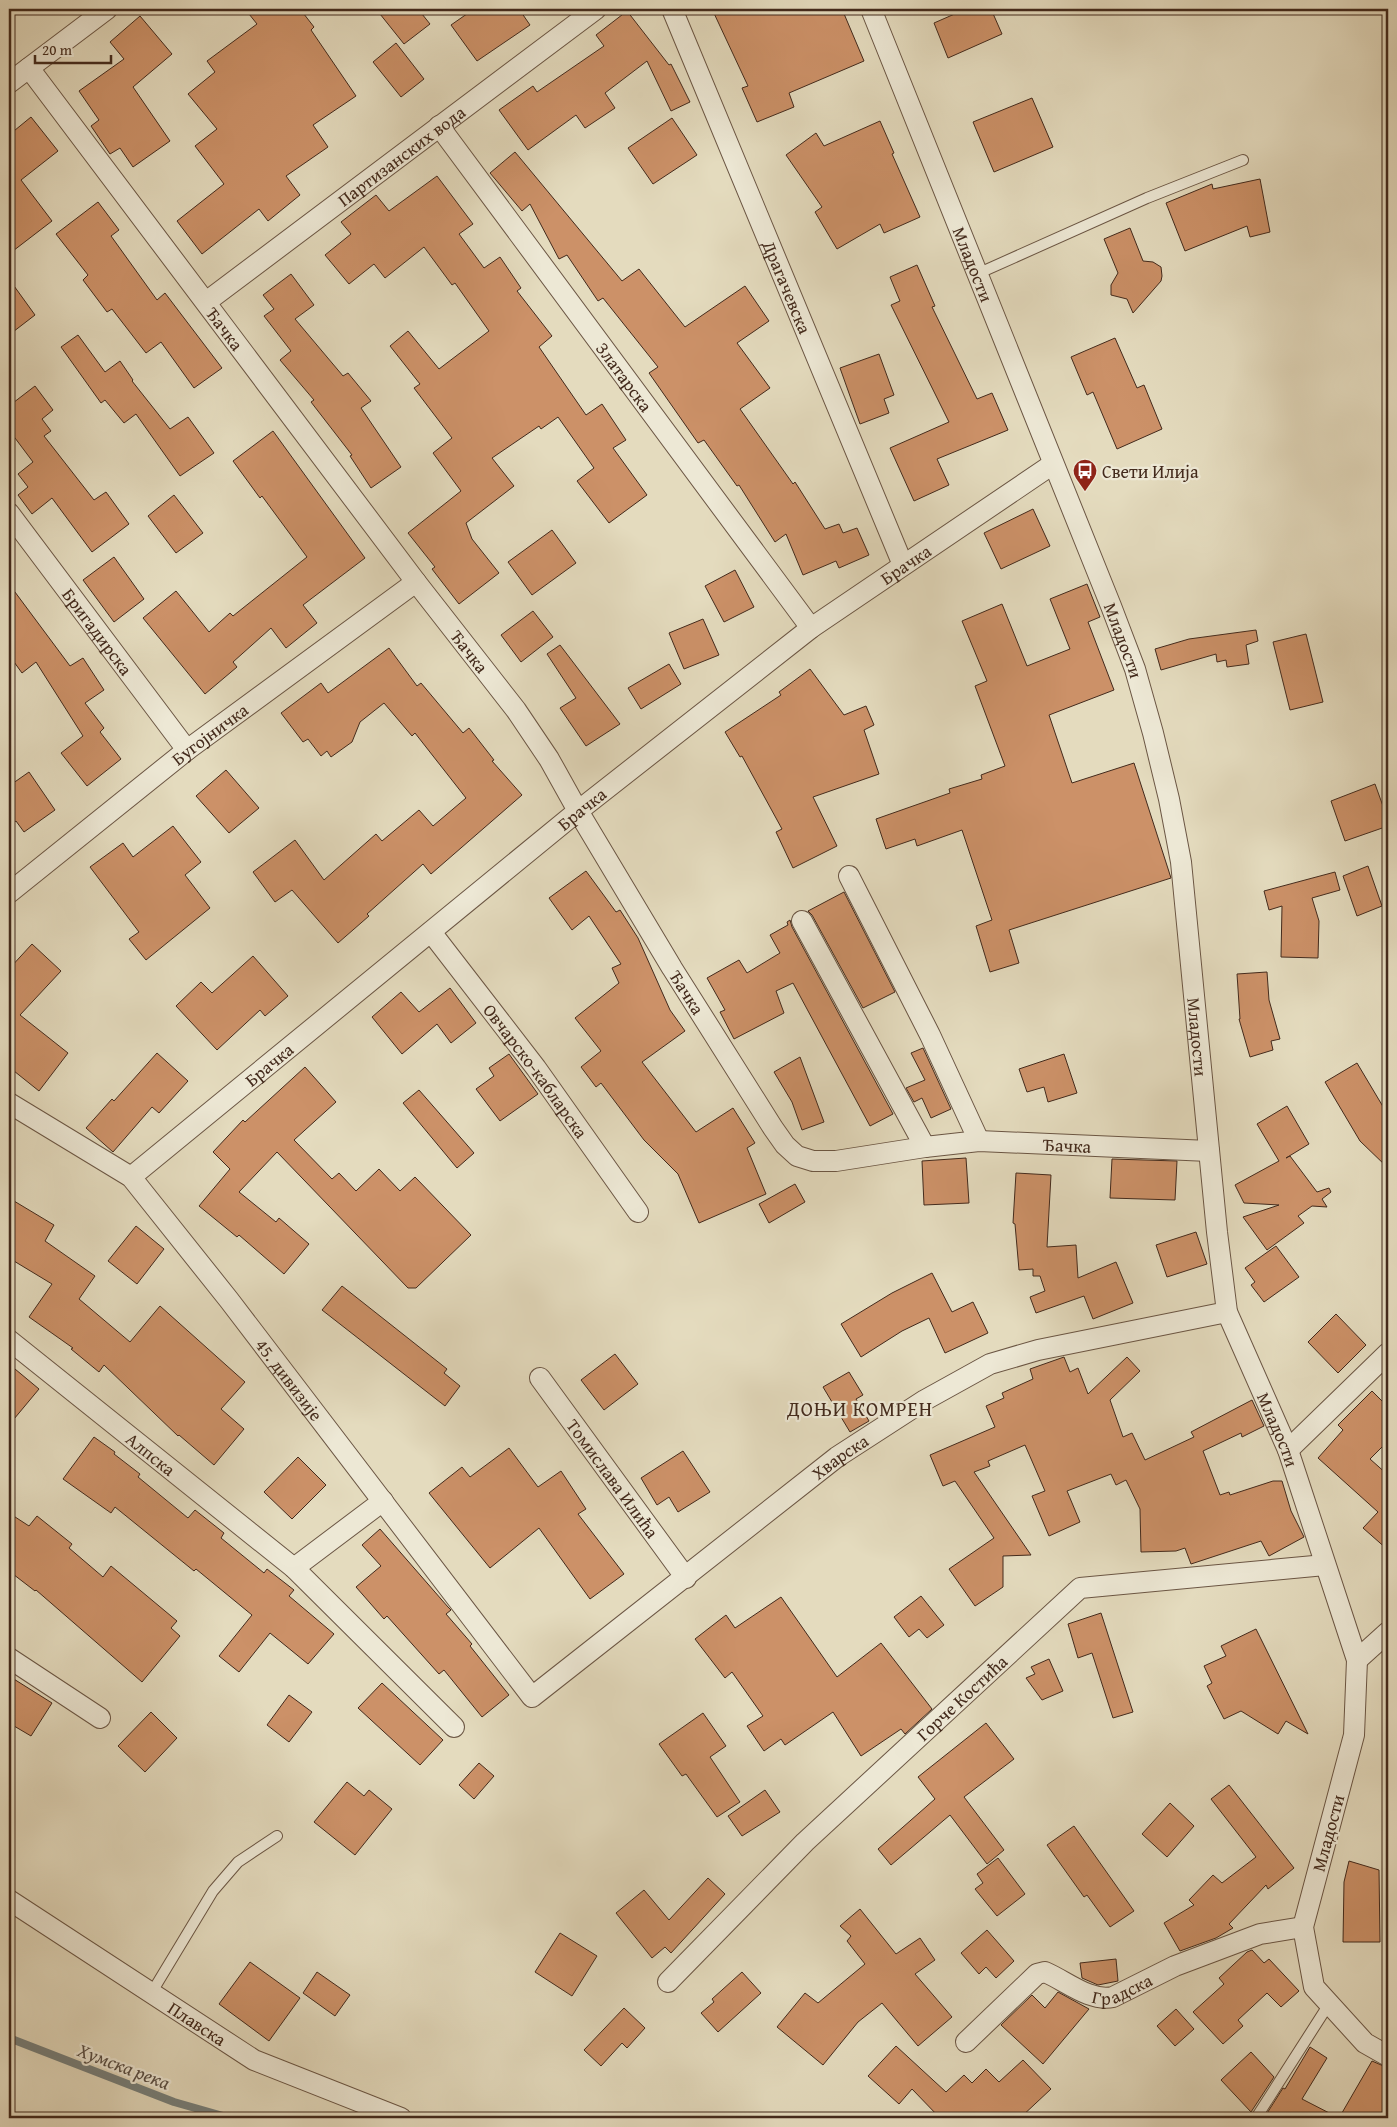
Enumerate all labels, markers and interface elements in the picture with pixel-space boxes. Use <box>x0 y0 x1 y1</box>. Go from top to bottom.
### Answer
scale bar <box>35 32 111 64</box>
text: 20 m <box>42 39 73 60</box>
street label: Партизанских вода <box>331 98 471 212</box>
street label: Младости <box>946 222 1001 306</box>
street label: Драгачевска <box>756 235 819 338</box>
street label: Ђачка <box>200 301 251 356</box>
street label: Златарска <box>590 336 660 418</box>
bus stop icon: Свети Илија <box>1072 458 1098 492</box>
place label: Свети Илија <box>1102 458 1199 485</box>
street label: Брачка <box>875 537 937 591</box>
street label: Бригадирска <box>56 582 140 681</box>
street label: Младости <box>1097 598 1150 681</box>
street label: Ђачка <box>444 624 496 679</box>
street label: Бугојничка <box>165 696 254 771</box>
street label: Брачка <box>551 780 612 837</box>
street label: Ђачка <box>663 964 712 1020</box>
street label: Младости <box>1181 996 1215 1078</box>
street label: Овчарско-кабларска <box>477 997 595 1144</box>
street label: Брачка <box>238 1036 299 1092</box>
street label: Ђачка <box>1042 1130 1092 1159</box>
street label: 45. дивизије <box>249 1333 330 1426</box>
street label: Младости <box>1251 1388 1306 1471</box>
district label: ДОЊИ КОМРЕН <box>786 1394 933 1423</box>
street label: Томислава Илића <box>560 1413 666 1544</box>
street label: Алпска <box>120 1425 182 1482</box>
street label: Хварска <box>805 1427 874 1486</box>
street label: Горче Костића <box>910 1648 1014 1747</box>
street label: Младости <box>1305 1791 1351 1875</box>
street label: Градска <box>1089 1966 1157 2011</box>
street label: Плавска <box>163 1994 232 2052</box>
water label: Хумска река <box>73 2035 174 2096</box>

